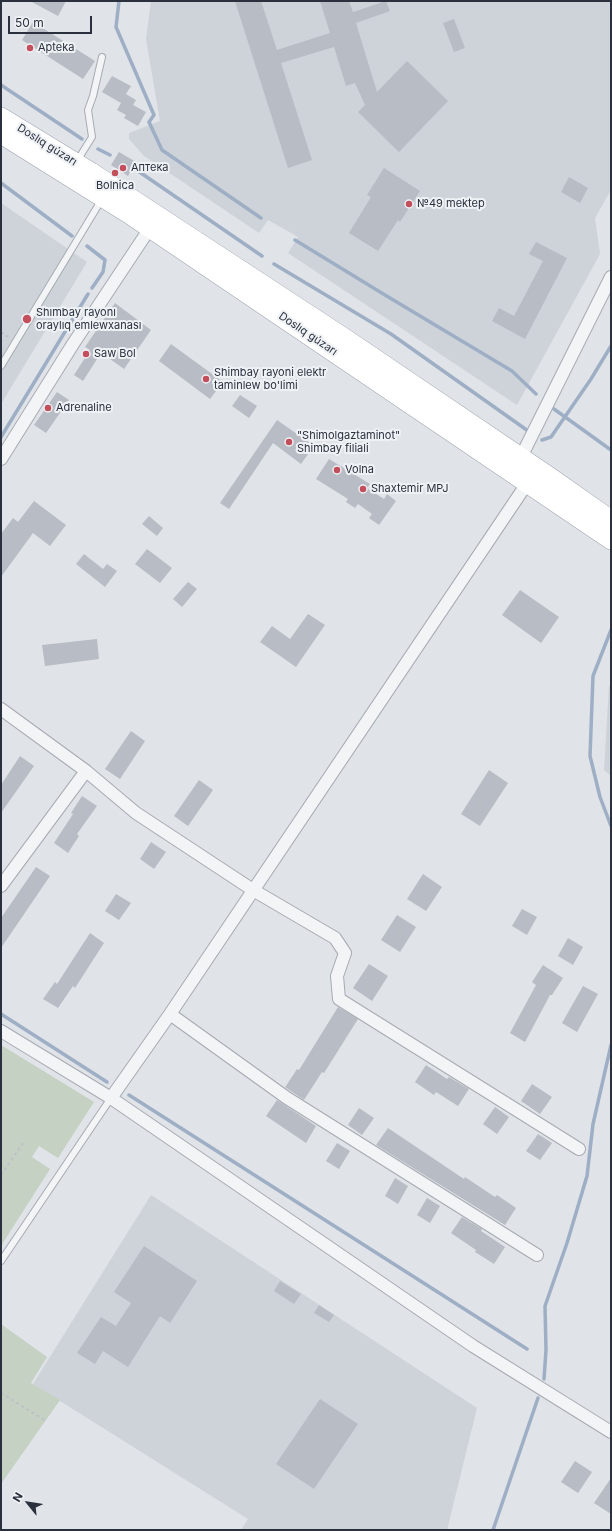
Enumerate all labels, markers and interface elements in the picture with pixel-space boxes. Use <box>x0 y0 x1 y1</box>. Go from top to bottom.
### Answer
scale bar <box>10 8 94 34</box>
text: 50 m <box>15 15 44 30</box>
place label: Apteka <box>38 41 74 55</box>
marker: Apteka <box>25 43 35 53</box>
street label: Doslıq gúzarı <box>15 121 79 169</box>
place label: Аптека <box>131 161 169 175</box>
marker: Аптека <box>118 163 128 173</box>
marker: Bolnica <box>110 168 120 178</box>
place label: Bolnica <box>96 179 134 193</box>
place label: №49 mektep <box>417 197 485 211</box>
marker: №49 mektep <box>404 199 414 209</box>
place label: Shımbay rayonı oraylıq emlewxanası <box>36 306 141 332</box>
street label: Doslıq gúzarı <box>276 310 340 358</box>
marker: Shımbay rayonı oraylıq emlewxanası <box>21 313 33 325</box>
place label: Saw Bol <box>94 347 136 361</box>
marker: Saw Bol <box>81 349 91 359</box>
place label: Shimbay rayoni elektr taminlew bo'limi <box>214 366 326 392</box>
marker: Shimbay rayoni elektr taminlew bo'limi <box>201 374 211 384</box>
place label: Adrenaline <box>56 401 112 415</box>
marker: Adrenaline <box>43 403 53 413</box>
place label: "Shimolgaztaminot" Shimbay filiali <box>297 429 400 455</box>
marker: "Shimolgaztaminot" Shimbay filiali <box>284 437 294 447</box>
place label: Volna <box>345 463 374 477</box>
marker: Volna <box>332 465 342 475</box>
place label: Shaxtemir MPJ <box>371 482 449 496</box>
marker: Shaxtemir MPJ <box>358 484 368 494</box>
north arrow <box>8 1483 48 1523</box>
text: N <box>9 1490 26 1504</box>

